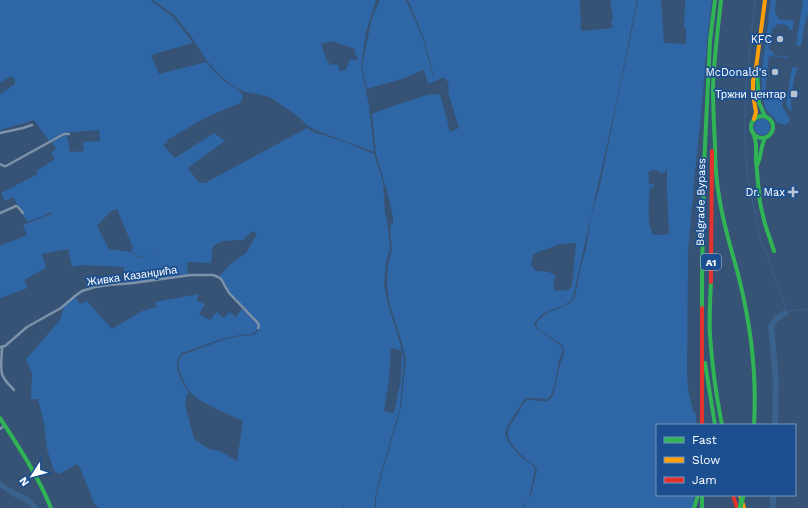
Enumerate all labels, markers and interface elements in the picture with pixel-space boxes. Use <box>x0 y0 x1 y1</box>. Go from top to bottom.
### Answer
place label: KFC <box>751 33 772 46</box>
marker: KFC <box>775 34 785 44</box>
place label: McDonald's <box>705 66 767 79</box>
marker: McDonald's <box>770 67 780 77</box>
place label: Тржни центар <box>715 88 786 101</box>
marker: Тржни центар <box>789 89 799 99</box>
street label: Belgrade Bypass <box>694 158 708 246</box>
place label: Dr. Max <box>745 186 785 199</box>
marker: Dr. Max <box>788 187 798 197</box>
road number: A1 <box>701 254 721 270</box>
street label: Живка Казанџића <box>86 263 179 289</box>
legend <box>656 424 796 496</box>
text: Fast <box>692 433 717 447</box>
text: Slow <box>692 453 720 467</box>
north arrow <box>12 456 52 496</box>
text: Jam <box>692 473 717 487</box>
text: N <box>17 474 32 489</box>

